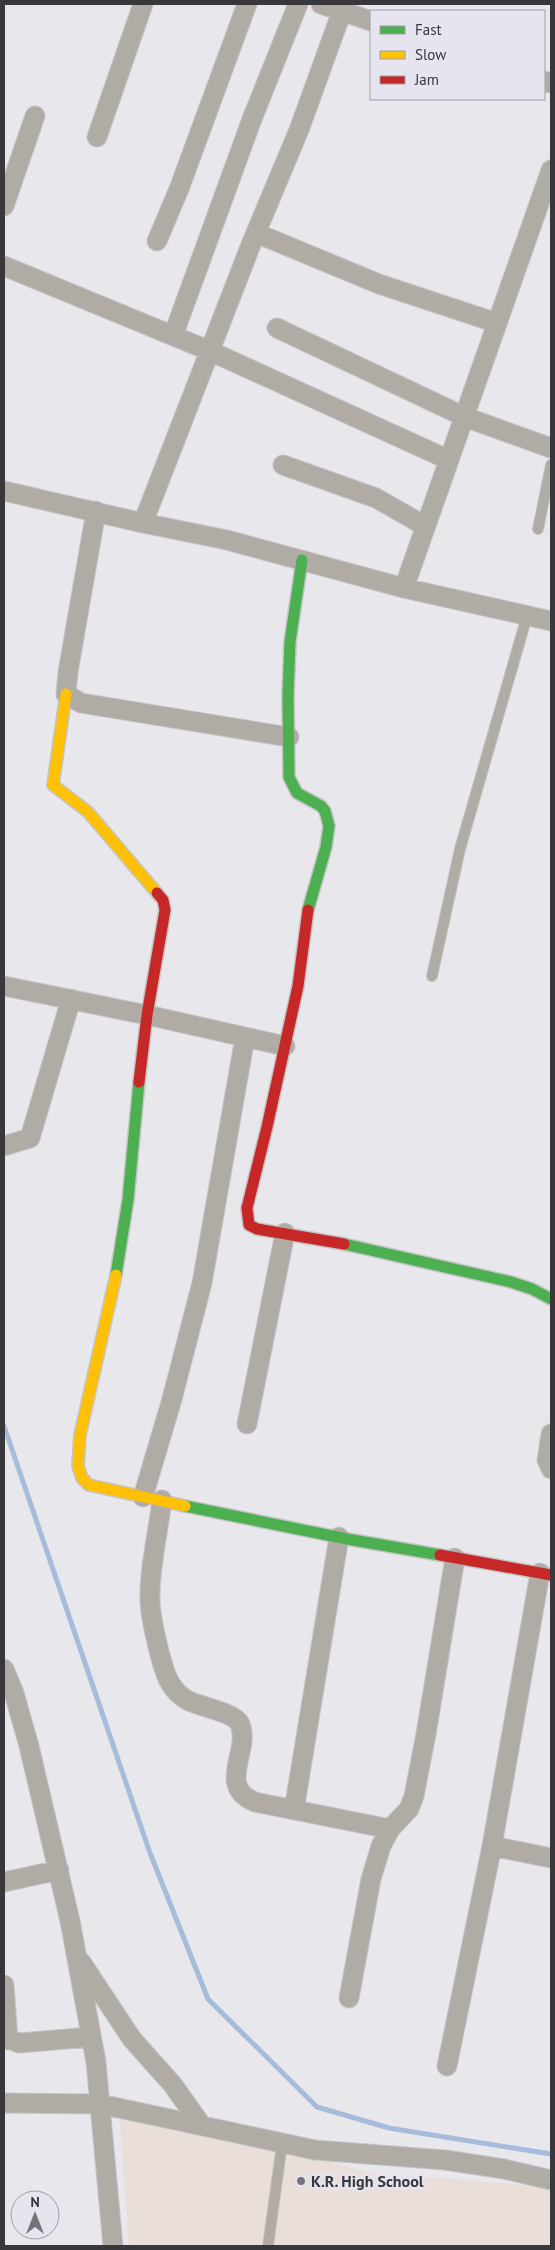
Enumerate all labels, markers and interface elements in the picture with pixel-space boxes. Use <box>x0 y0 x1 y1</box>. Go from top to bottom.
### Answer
legend <box>370 10 545 100</box>
text: Fast <box>415 20 442 39</box>
text: Slow <box>415 45 446 64</box>
text: Jam <box>414 70 439 89</box>
place label: K.R. High School <box>311 2171 424 2191</box>
marker: K.R. High School <box>295 2175 307 2187</box>
north arrow <box>10 2190 60 2240</box>
text: N <box>30 2193 40 2211</box>

